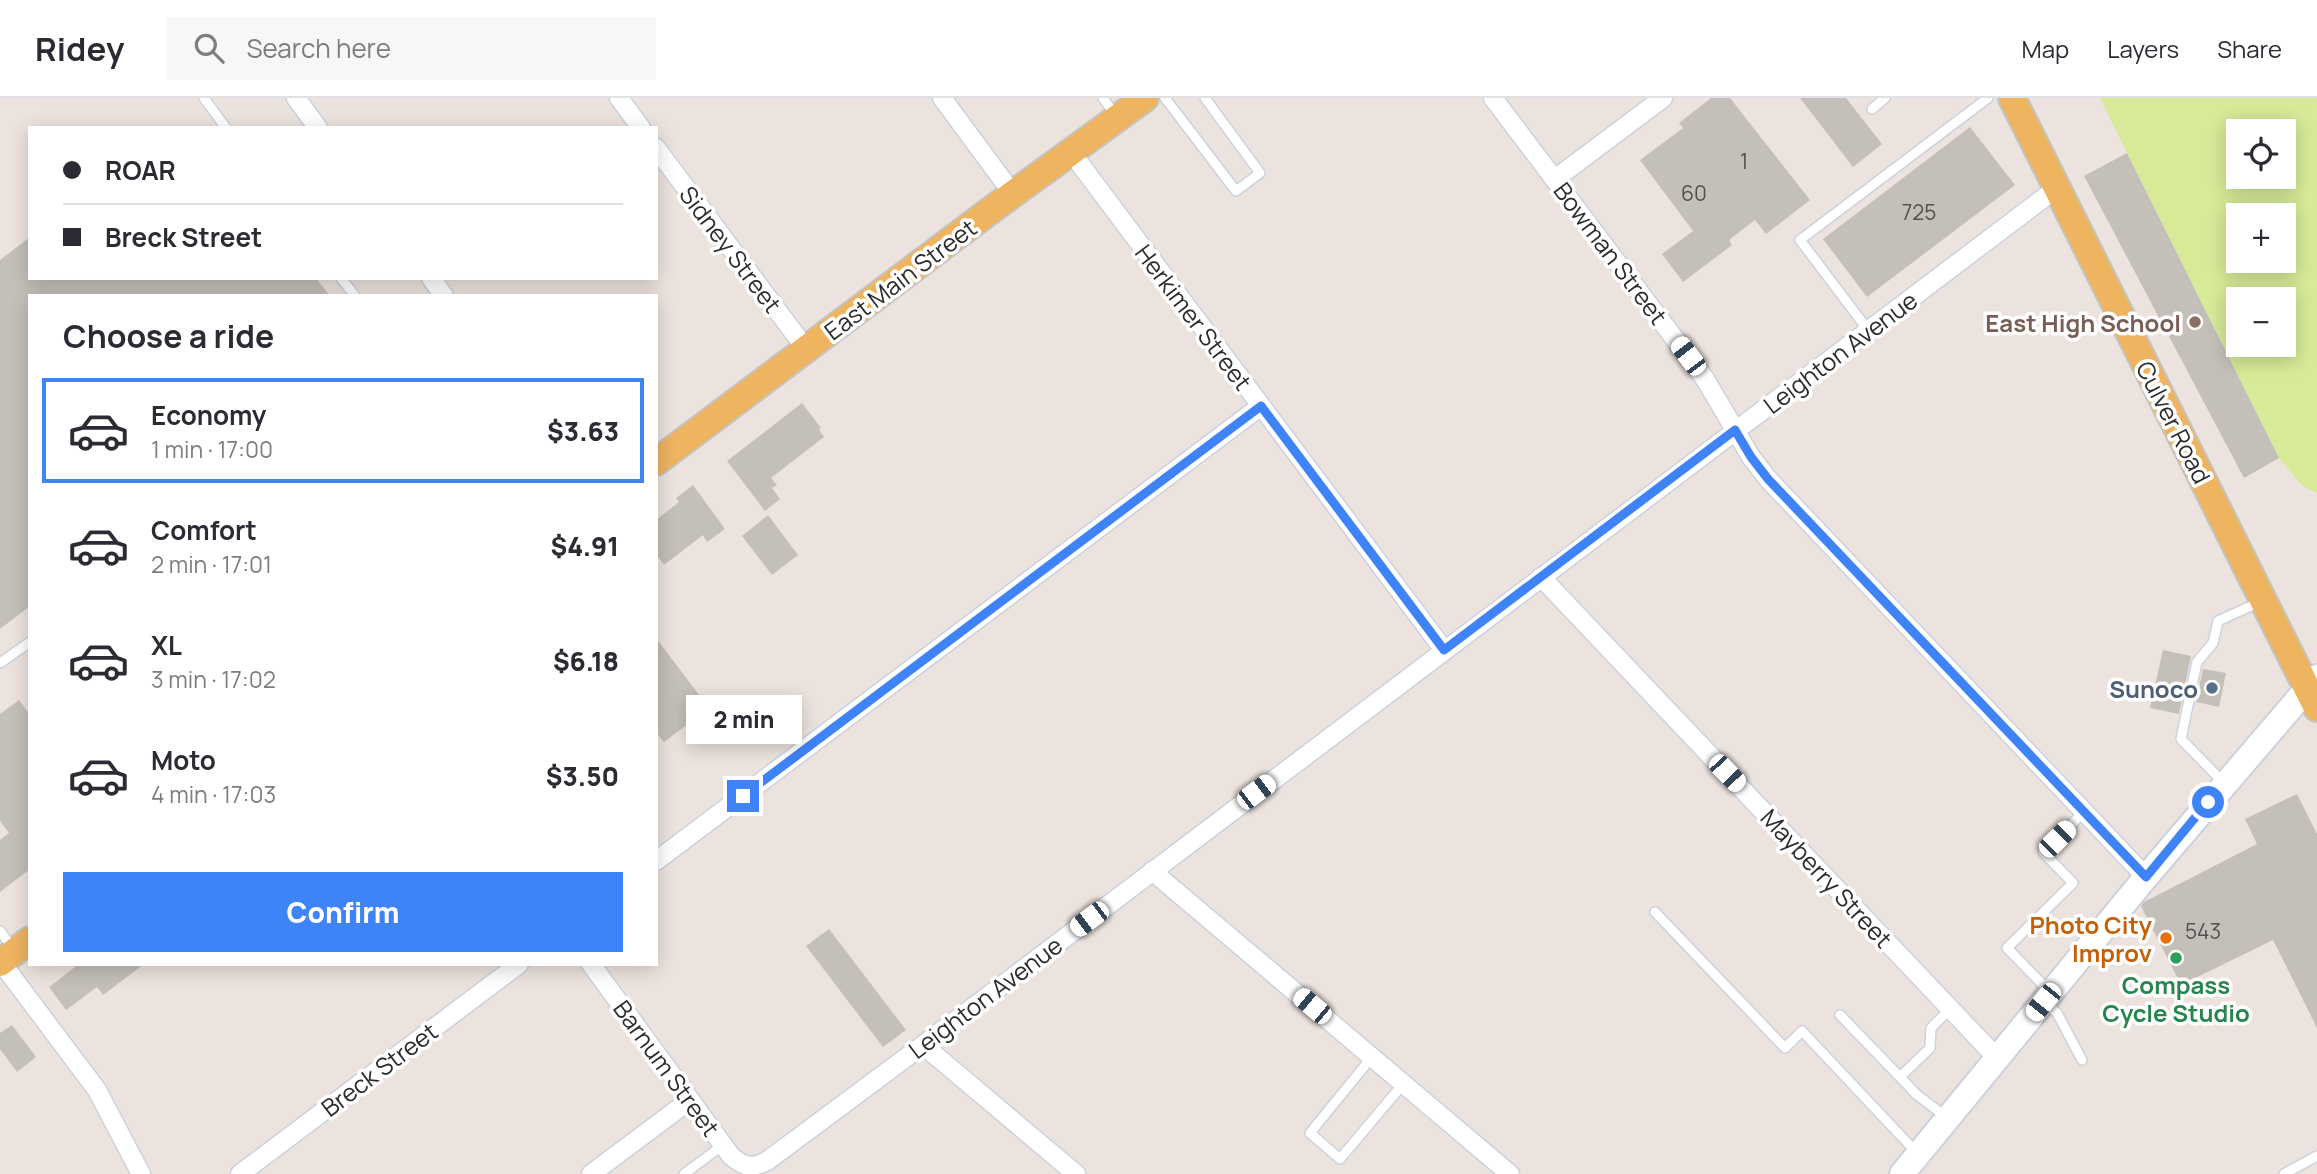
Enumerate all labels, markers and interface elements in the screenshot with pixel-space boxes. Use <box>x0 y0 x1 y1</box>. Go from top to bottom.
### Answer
search box <box>166 17 656 80</box>
text: Ridey <box>35 26 124 71</box>
icon: search <box>190 29 228 67</box>
text: Search here <box>246 30 391 66</box>
text: Map <box>2022 32 2069 65</box>
text: Layers <box>2107 32 2179 65</box>
text: Share <box>2217 32 2282 65</box>
map controls <box>2226 119 2296 357</box>
button: locate <box>2226 119 2296 189</box>
house number: 1 <box>1740 147 1748 175</box>
text: ROAR <box>105 152 176 188</box>
street label: Bowman Street <box>1547 175 1675 331</box>
street label: Sidney Street <box>673 179 789 319</box>
house number: 60 <box>1681 179 1707 207</box>
house number: 725 <box>1902 198 1936 226</box>
button: + <box>2226 203 2296 273</box>
street label: East Main Street <box>817 211 983 347</box>
text: Breck Street <box>105 219 262 255</box>
street label: Herkimer Street <box>1128 237 1260 397</box>
street label: Leighton Avenue <box>1756 283 1924 421</box>
button: − <box>2226 287 2296 357</box>
place label: East High School <box>1985 306 2181 339</box>
text: Choose a ride <box>63 314 274 358</box>
marker: East High School <box>2187 314 2203 330</box>
car <box>1667 333 1710 379</box>
street label: Culver Road <box>2129 355 2219 489</box>
text: Economy <box>151 397 266 433</box>
icon: car <box>67 399 130 462</box>
text: $3.63 <box>547 413 619 449</box>
text: 1 min · 17:00 <box>151 433 273 465</box>
text: Comfort <box>151 512 257 548</box>
icon: car <box>67 514 130 577</box>
text: $4.91 <box>551 528 619 564</box>
text: 2 min · 17:01 <box>151 548 272 580</box>
text: XL <box>151 627 182 663</box>
icon: car <box>67 629 130 692</box>
text: $6.18 <box>553 643 619 679</box>
text: 3 min · 17:02 <box>151 663 276 695</box>
place label: Sunoco <box>2109 672 2198 705</box>
marker: Sunoco <box>2204 680 2220 696</box>
callout: 2 min <box>685 694 801 744</box>
text: 2 min <box>714 703 775 735</box>
text: Moto <box>151 742 216 778</box>
icon: car <box>67 744 130 807</box>
car <box>1705 751 1750 795</box>
text: $3.50 <box>546 758 619 794</box>
car <box>1233 771 1280 813</box>
text: 4 min · 17:03 <box>151 778 276 810</box>
route end <box>727 780 759 812</box>
route start <box>2192 786 2224 818</box>
street label: Mayberry Street <box>1754 801 1900 955</box>
car <box>2035 817 2080 861</box>
button: Confirm <box>63 872 623 952</box>
car <box>1066 898 1113 940</box>
place label: Photo City Improv <box>2030 908 2153 969</box>
house number: 543 <box>2185 917 2221 945</box>
street label: Leighton Avenue <box>901 928 1069 1066</box>
marker: Photo City Improv <box>2158 930 2174 946</box>
marker: Compass Cycle Studio <box>2168 950 2184 966</box>
place label: Compass Cycle Studio <box>2102 968 2250 1029</box>
car <box>2022 979 2065 1025</box>
car <box>1290 984 1335 1028</box>
street label: Barnum Street <box>606 993 728 1143</box>
street label: Breck Street <box>314 1014 444 1124</box>

